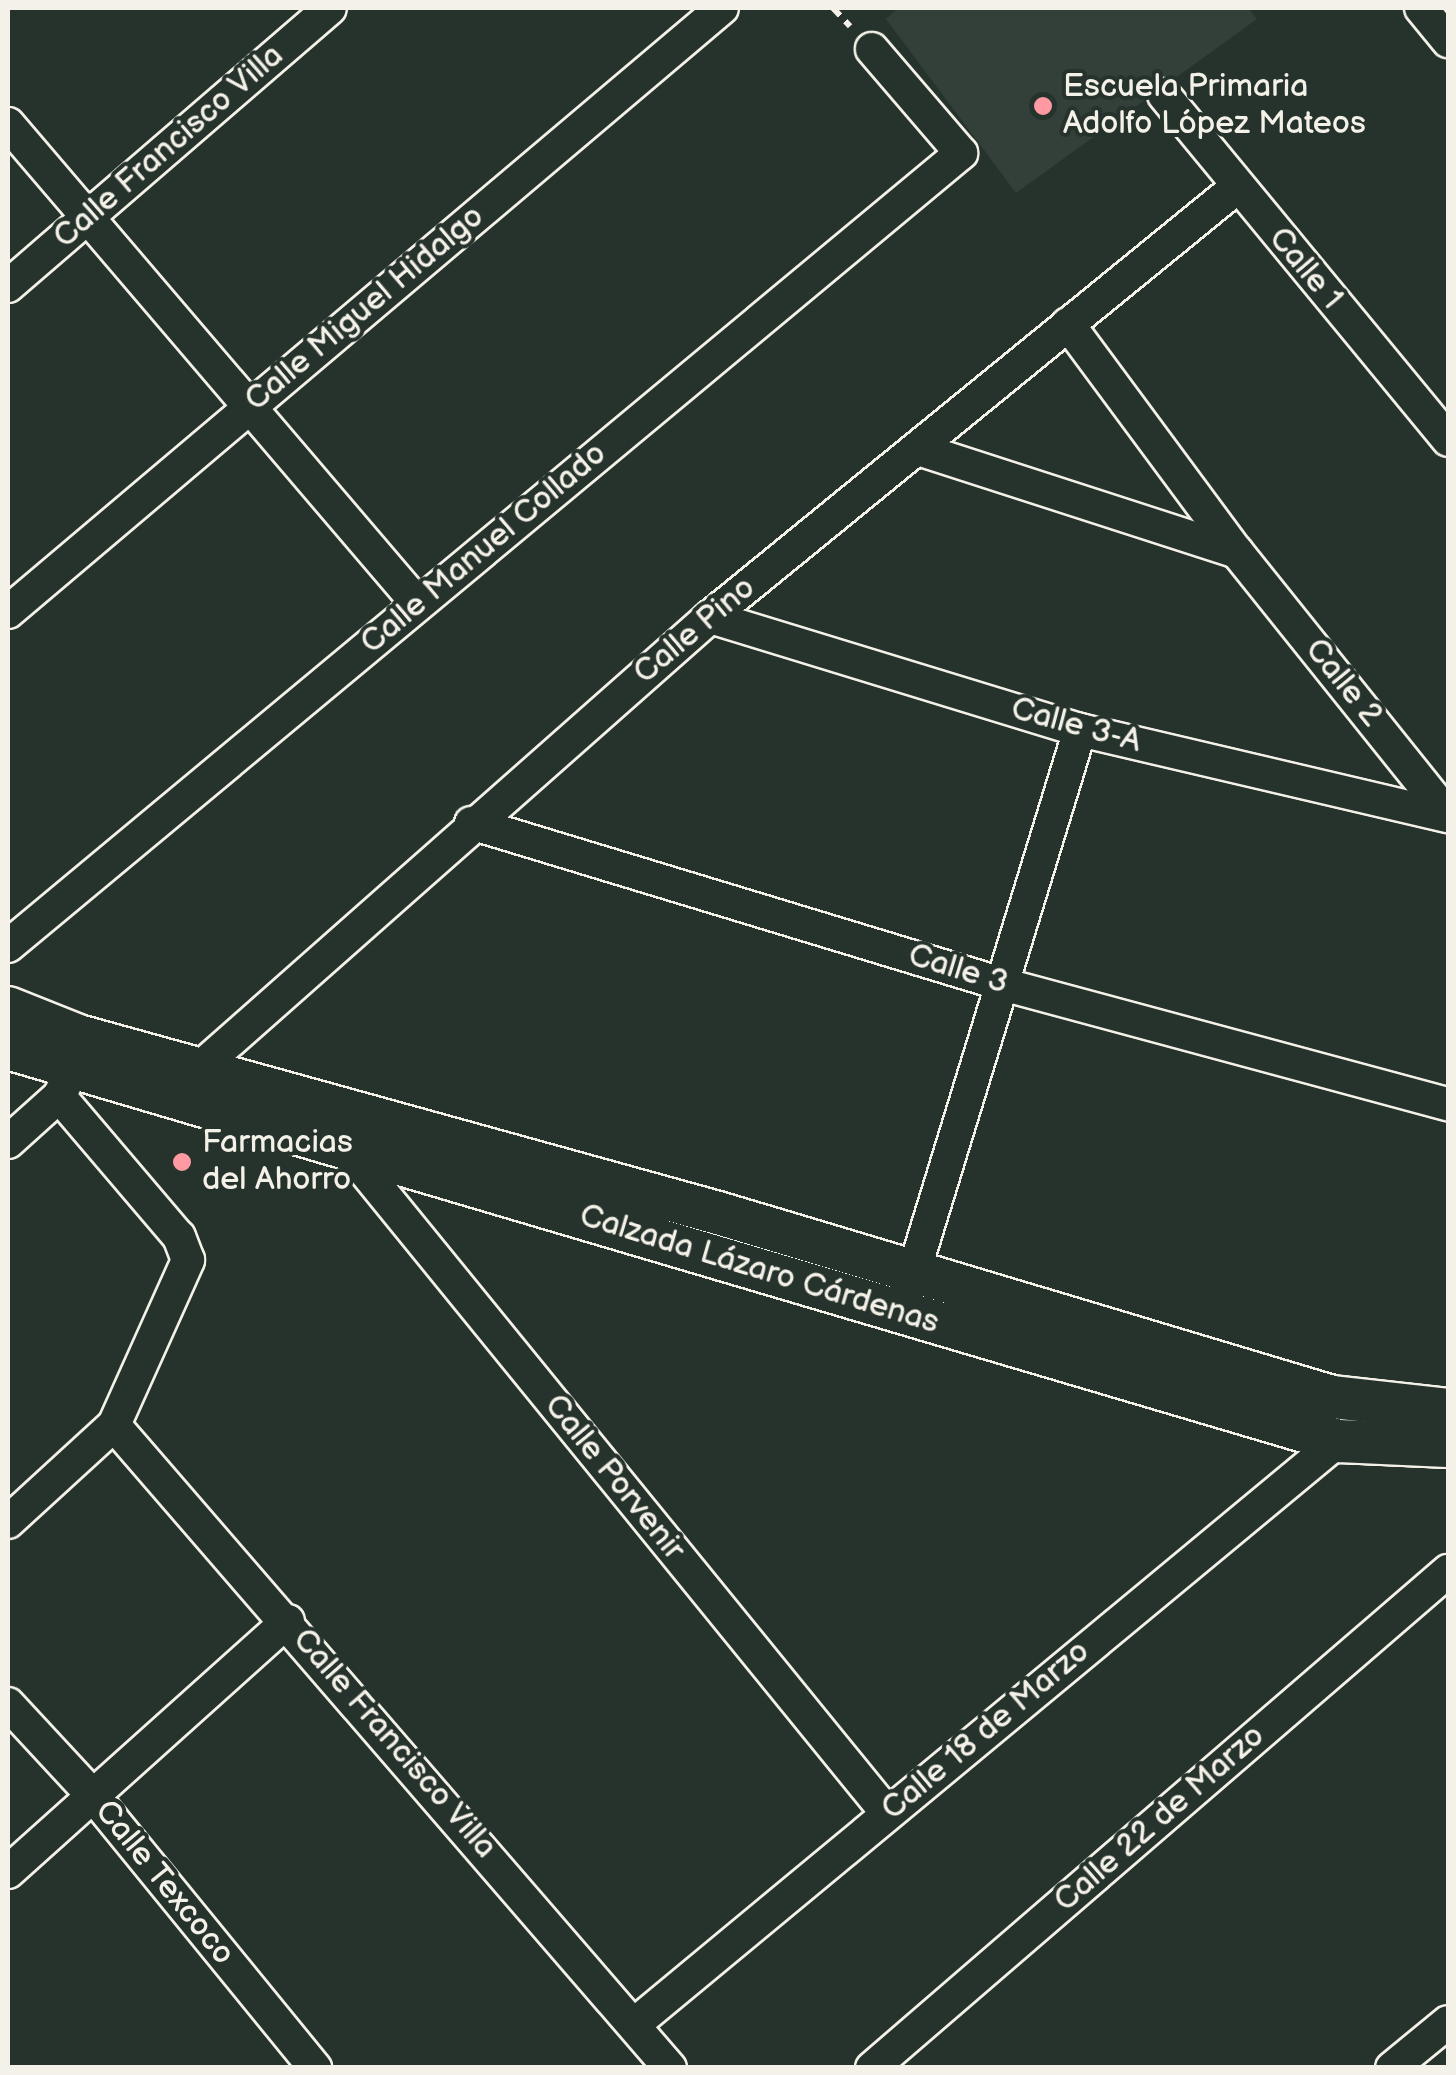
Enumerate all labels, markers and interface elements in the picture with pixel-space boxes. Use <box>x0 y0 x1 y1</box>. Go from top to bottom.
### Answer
street label: Calle Francisco Villa <box>46 37 292 257</box>
place label: Escuela Primaria Adolfo López Mateos <box>1063 69 1366 144</box>
marker: Escuela Primaria Adolfo López Mateos <box>1032 95 1054 117</box>
street label: Calle Miguel Hidalgo <box>238 198 492 420</box>
street label: Calle 1 <box>1260 220 1350 318</box>
street label: Calle Manuel Collado <box>354 435 614 663</box>
street label: Calle Pino <box>627 569 763 693</box>
street label: Calle 2 <box>1296 632 1390 734</box>
street label: Calle 3-A <box>1007 690 1145 762</box>
street label: Calle 3 <box>904 937 1012 1003</box>
place label: Farmacias del Ahorro <box>202 1125 353 1200</box>
marker: Farmacias del Ahorro <box>171 1151 193 1173</box>
street label: Calzada Lázaro Cárdenas <box>575 1197 943 1343</box>
street label: Calle Porvenir <box>535 1387 693 1569</box>
street label: Calle Francisco Villa <box>284 1621 504 1867</box>
street label: Calle 18 de Marzo <box>874 1633 1098 1829</box>
street label: Calle 22 de Marzo <box>1047 1717 1273 1921</box>
street label: Calle Texcoco <box>86 1793 242 1973</box>

